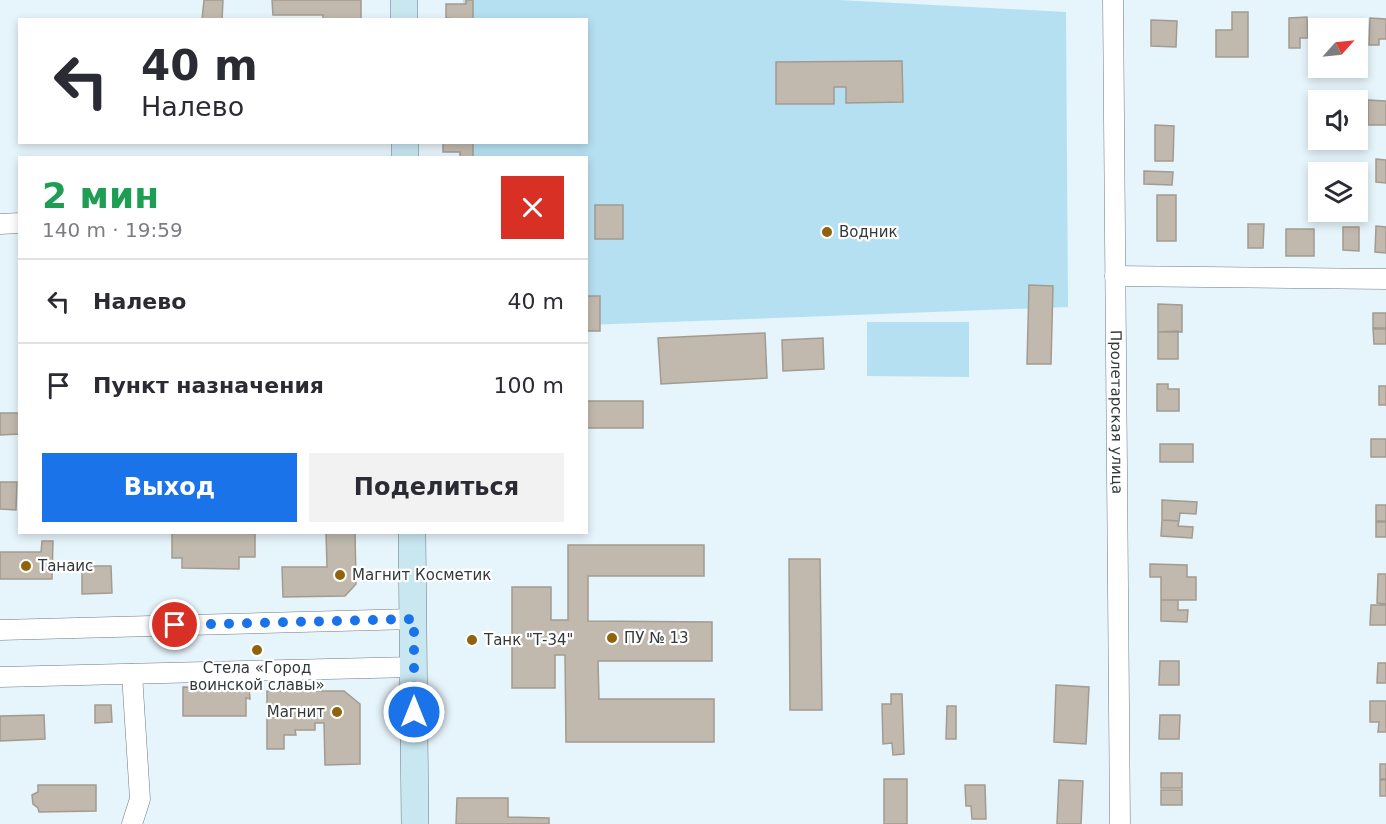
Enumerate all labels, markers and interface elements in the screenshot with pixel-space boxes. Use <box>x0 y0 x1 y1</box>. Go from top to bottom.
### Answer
north arrow <box>1308 18 1368 78</box>
map controls <box>1308 18 1368 222</box>
text: 40 m <box>141 41 258 90</box>
icon: left <box>42 42 120 120</box>
button: sound <box>1308 90 1368 150</box>
text: Налево <box>141 91 244 122</box>
button: layers <box>1308 162 1368 222</box>
text: 2 мин <box>42 175 159 216</box>
button: close <box>501 176 564 239</box>
text: 140 m · 19:59 <box>42 218 183 242</box>
place label: Водник <box>839 223 897 241</box>
marker: Водник <box>820 225 834 239</box>
icon: left <box>42 285 75 318</box>
text: Налево <box>93 289 186 314</box>
text: 40 m <box>508 289 564 314</box>
street label: Пролетарская улица <box>1107 330 1126 494</box>
icon: arrive <box>42 369 75 402</box>
text: Пункт назначения <box>93 373 324 398</box>
text: 100 m <box>494 373 564 398</box>
button: Выход <box>42 453 297 522</box>
button: Поделиться <box>309 453 564 522</box>
place label: Танаис <box>37 557 93 575</box>
marker: Танаис <box>19 559 33 573</box>
place label: Магнит Косметик <box>352 566 491 584</box>
marker: Магнит Косметик <box>333 568 347 582</box>
pin <box>149 599 200 650</box>
icon: arrive <box>158 608 191 641</box>
place label: ПУ № 13 <box>624 629 689 647</box>
place label: Танк "Т-34" <box>483 631 573 649</box>
marker: ПУ № 13 <box>605 631 619 645</box>
marker: Танк "Т-34" <box>465 633 479 647</box>
marker: Стела «Город воинской славы» <box>250 643 264 657</box>
place label: Стела «Город воинской славы» <box>189 659 325 694</box>
position arrow <box>382 680 446 744</box>
place label: Магнит <box>267 703 325 721</box>
marker: Магнит <box>330 705 344 719</box>

